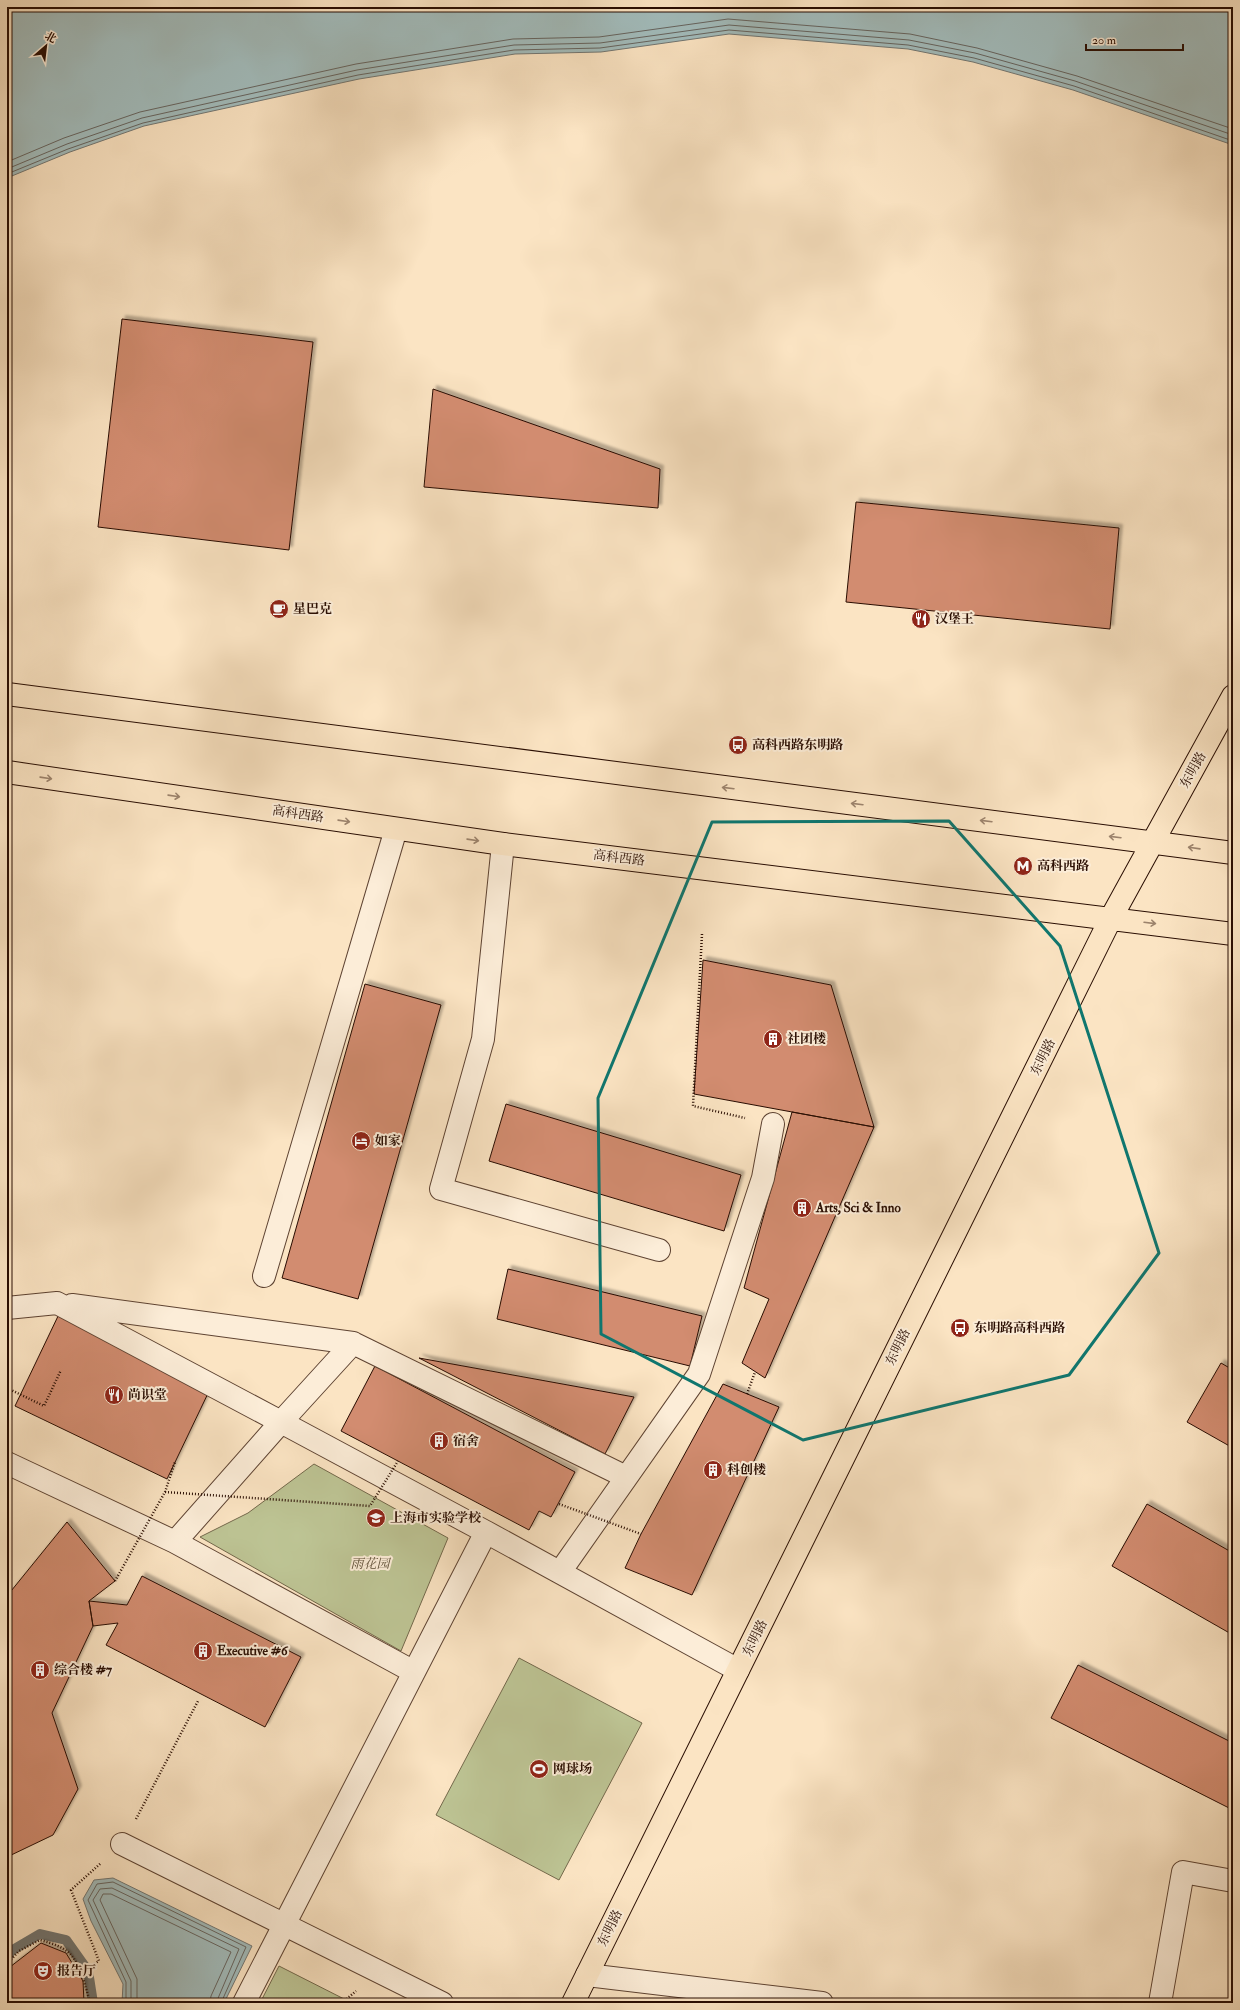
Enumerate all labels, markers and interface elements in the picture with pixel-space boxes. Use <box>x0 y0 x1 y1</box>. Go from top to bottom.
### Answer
north arrow <box>26 26 66 66</box>
scale bar <box>1086 26 1183 52</box>
text: 北 <box>43 29 58 46</box>
text: 20 m <box>1092 33 1117 48</box>
cafe icon: 星巴克 <box>268 598 290 620</box>
place label: 星巴克 <box>293 601 332 617</box>
restaurant icon: 汉堡王 <box>910 608 932 630</box>
place label: 汉堡王 <box>935 611 974 627</box>
bus stop icon: 高科西路东明路 <box>727 734 749 756</box>
place label: 高科西路东明路 <box>752 737 843 753</box>
street label: 东明路 <box>1177 749 1209 791</box>
one-way arrow <box>39 774 52 782</box>
one-way arrow <box>722 784 735 791</box>
one-way arrow <box>167 792 180 800</box>
one-way arrow <box>851 800 864 808</box>
street label: 高科西路 <box>271 802 325 826</box>
one-way arrow <box>337 817 350 825</box>
one-way arrow <box>980 817 993 825</box>
one-way arrow <box>1109 833 1122 841</box>
one-way arrow <box>466 836 479 844</box>
one-way arrow <box>1188 844 1201 852</box>
street label: 高科西路 <box>592 847 646 869</box>
metro station icon: 高科西路 <box>1012 855 1034 877</box>
place label: 高科西路 <box>1037 858 1089 874</box>
one-way arrow <box>1143 919 1156 927</box>
building icon: 社团楼 <box>762 1028 784 1050</box>
place label: 社团楼 <box>787 1031 826 1047</box>
street label: 东明路 <box>1027 1036 1059 1078</box>
hotel icon: 如家 <box>350 1130 372 1152</box>
place label: 如家 <box>375 1133 401 1149</box>
building icon: Arts, Sci & Inno <box>791 1197 813 1219</box>
place label: Arts, Sci & Inno <box>815 1200 901 1216</box>
bus stop icon: 东明路高科西路 <box>949 1317 971 1339</box>
place label: 东明路高科西路 <box>974 1320 1065 1336</box>
street label: 东明路 <box>882 1326 914 1368</box>
restaurant icon: 尚识堂 <box>103 1384 125 1406</box>
place label: 尚识堂 <box>128 1387 167 1403</box>
building icon: 宿舍 <box>428 1430 450 1452</box>
place label: 宿舍 <box>453 1433 479 1449</box>
building icon: 科创楼 <box>702 1459 724 1481</box>
place label: 科创楼 <box>727 1462 766 1478</box>
school or university icon: 上海市实验学校 <box>365 1507 387 1529</box>
place label: 上海市实验学校 <box>390 1510 481 1526</box>
park label: 雨花园 <box>350 1556 391 1572</box>
street label: 东明路 <box>739 1617 771 1659</box>
building icon: Executive #6 <box>192 1640 214 1662</box>
place label: Executive #6 <box>217 1643 289 1659</box>
building icon: 综合楼 #7 <box>29 1659 51 1681</box>
place label: 综合楼 #7 <box>54 1662 113 1678</box>
sports icon: 网球场 <box>528 1758 550 1780</box>
place label: 网球场 <box>553 1761 592 1777</box>
street label: 东明路 <box>594 1907 626 1949</box>
theatre icon: 报告厅 <box>32 1960 54 1982</box>
place label: 报告厅 <box>57 1963 96 1979</box>

